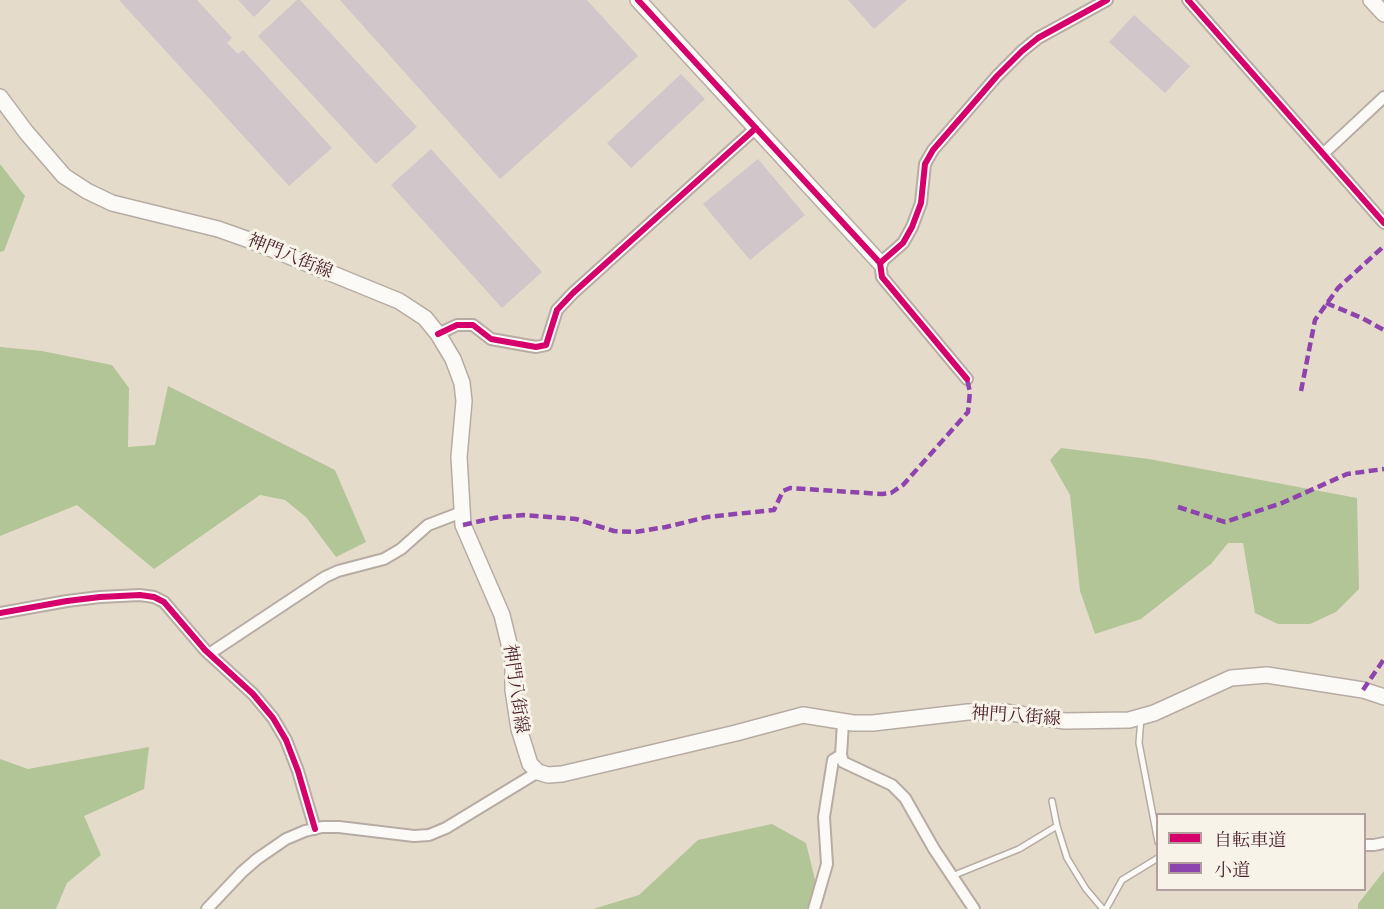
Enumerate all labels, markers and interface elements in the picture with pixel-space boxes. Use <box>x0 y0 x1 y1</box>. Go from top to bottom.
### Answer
street label: 神門八街線 <box>244 230 336 284</box>
street label: 神門八街線 <box>498 643 532 735</box>
street label: 神門八街線 <box>970 703 1062 731</box>
legend <box>1156 813 1366 891</box>
text: 自転車道 <box>1214 829 1286 851</box>
text: 小道 <box>1214 859 1250 881</box>

